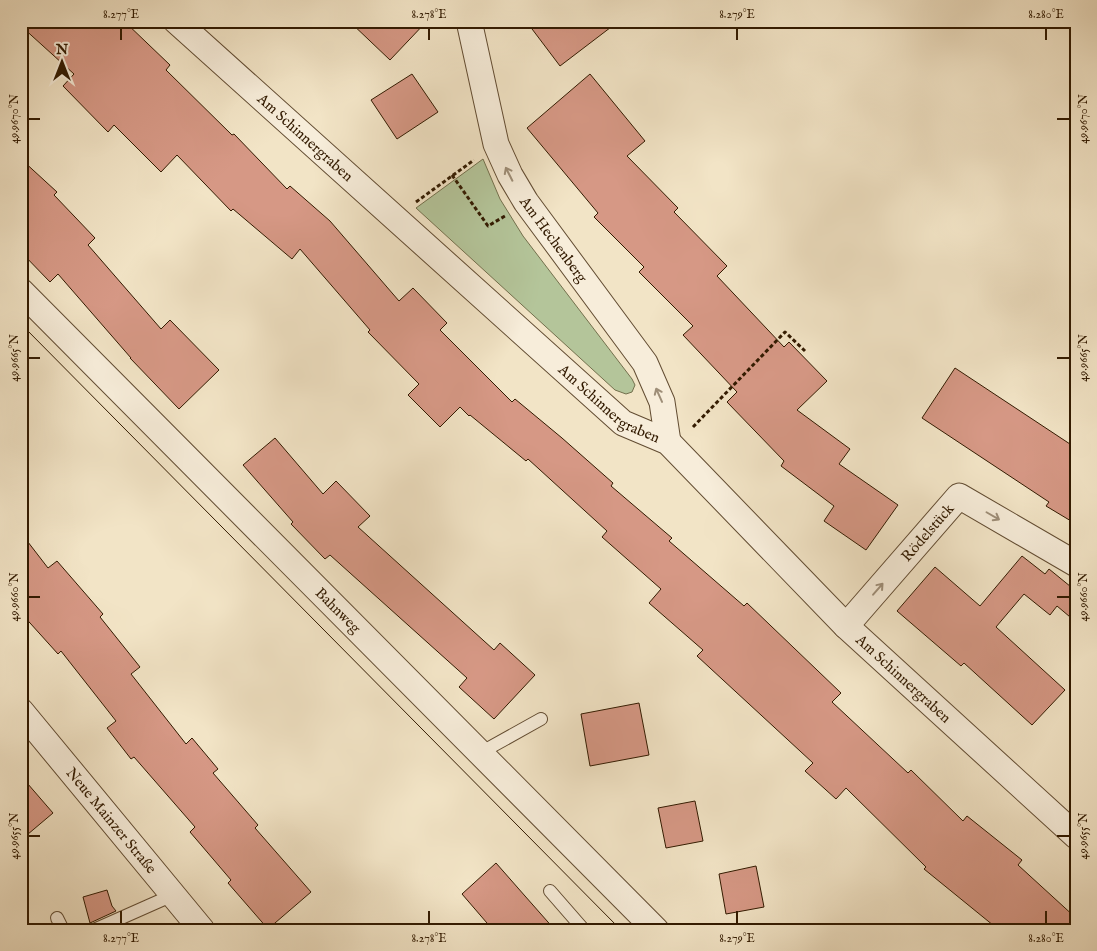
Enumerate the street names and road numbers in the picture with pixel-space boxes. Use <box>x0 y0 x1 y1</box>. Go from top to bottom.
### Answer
street label: Am Schinnergraben <box>252 89 357 186</box>
street label: Am Hechenberg <box>515 192 592 287</box>
street label: Am Schinnergraben <box>553 360 663 447</box>
street label: Rödelstück <box>897 499 959 566</box>
street label: Bahnweg <box>311 584 365 638</box>
street label: Am Schinnergraben <box>851 630 955 727</box>
street label: Neue Mainzer Straße <box>62 764 161 878</box>

